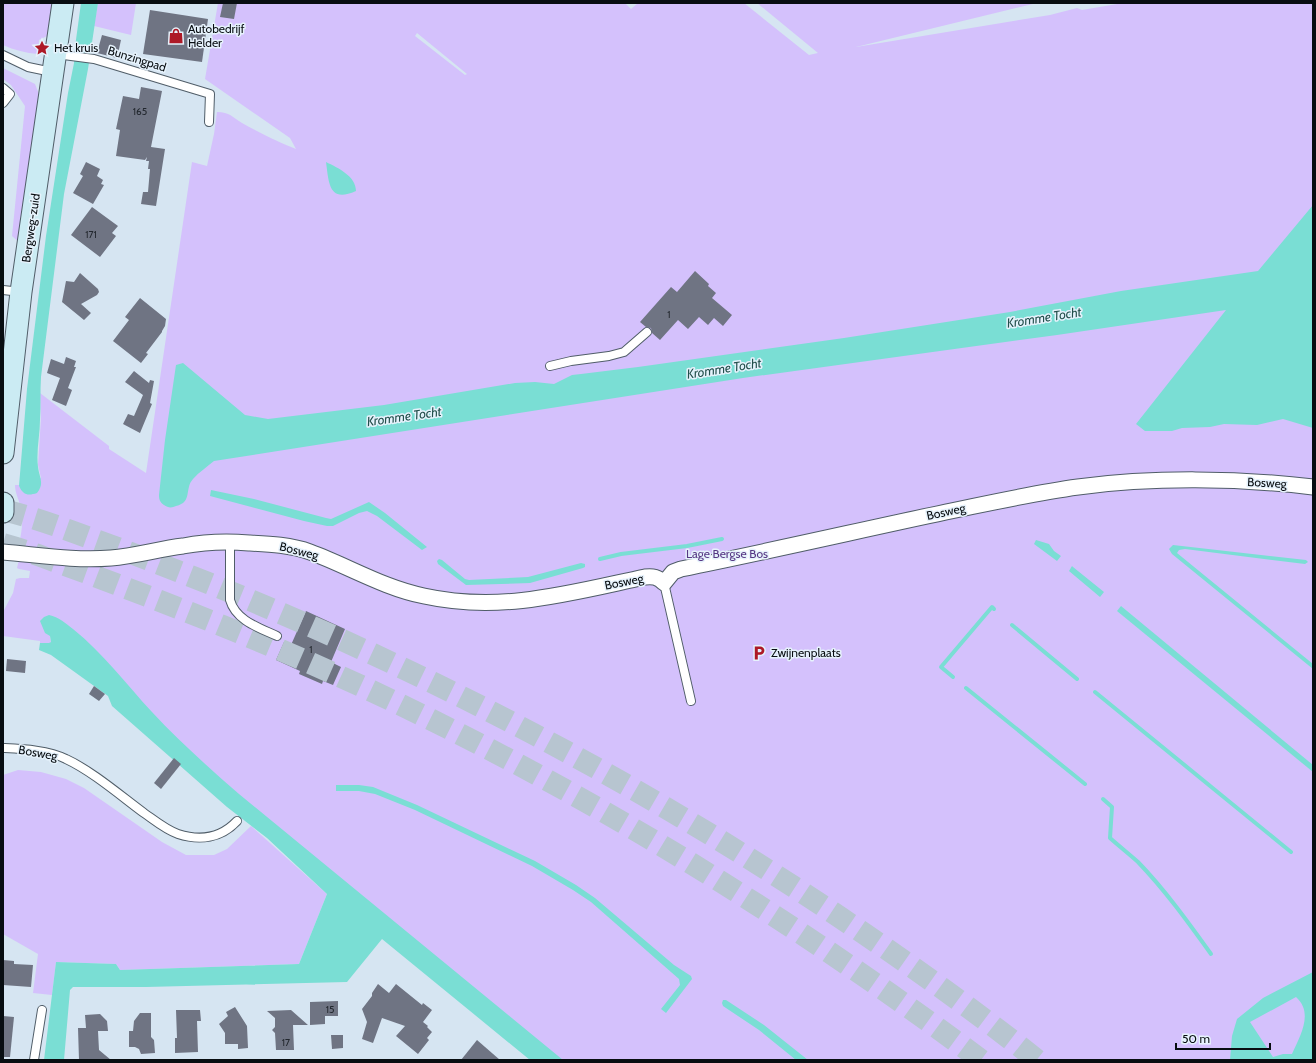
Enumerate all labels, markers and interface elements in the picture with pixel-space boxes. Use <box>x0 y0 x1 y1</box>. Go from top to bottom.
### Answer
place label: Autobedrijf Helder <box>188 21 244 50</box>
shop icon: Autobedrijf Helder <box>167 27 185 45</box>
place icon: Het kruis <box>33 39 51 57</box>
place label: Het kruis <box>54 40 98 55</box>
street label: Bunzingpad <box>106 43 168 74</box>
house number: 165 <box>133 105 147 118</box>
street label: Bergweg-zuid <box>18 192 43 263</box>
house number: 171 <box>85 228 97 241</box>
water label: Kromme Tocht <box>1006 303 1083 331</box>
house number: 1 <box>667 308 671 321</box>
water label: Kromme Tocht <box>686 354 763 382</box>
water label: Kromme Tocht <box>366 403 443 429</box>
street label: Bosweg <box>1247 474 1288 491</box>
street label: Bosweg <box>925 500 968 523</box>
street label: Bosweg <box>278 538 321 563</box>
park label: Lage Bergse Bos <box>686 546 768 561</box>
street label: Bosweg <box>603 570 646 593</box>
house number: 1 <box>309 643 313 656</box>
parking icon: Zwijnenplaats <box>750 644 768 662</box>
place label: Zwijnenplaats <box>771 645 841 660</box>
street label: Bosweg <box>17 742 60 763</box>
house number: 15 <box>326 1003 334 1016</box>
scale bar <box>1176 1025 1270 1051</box>
text: 50 m <box>1182 1031 1210 1046</box>
house number: 17 <box>282 1036 290 1049</box>

